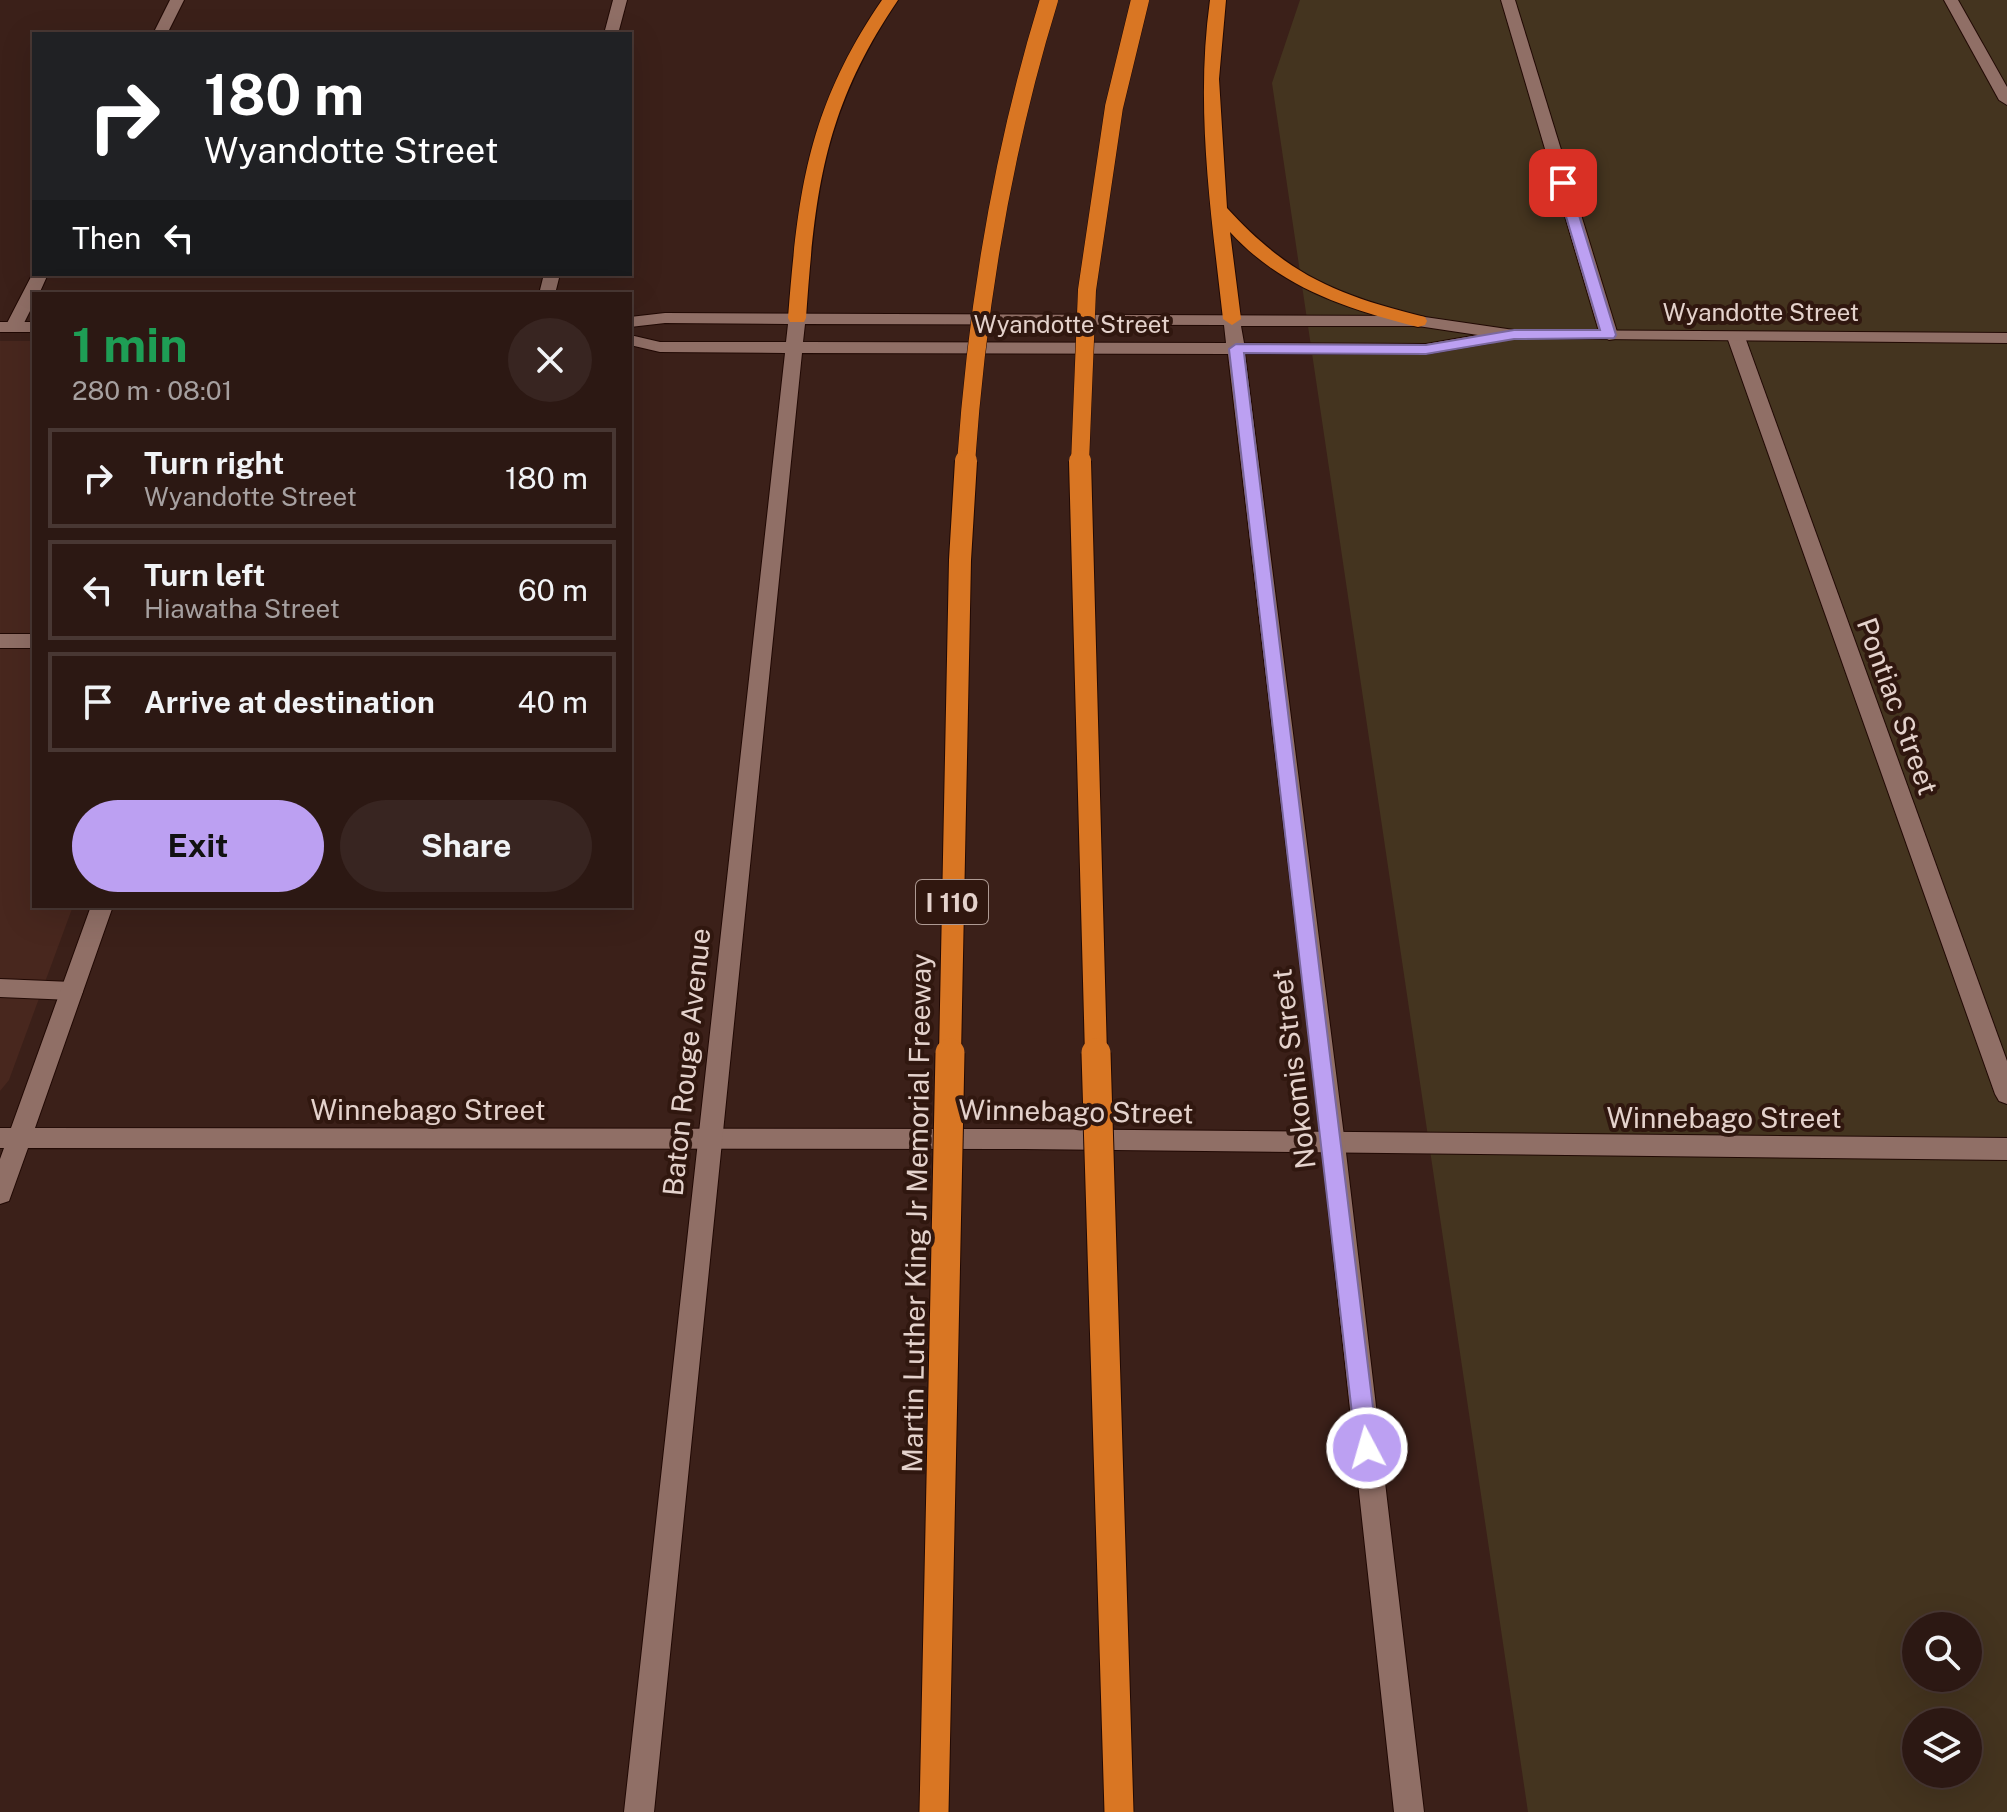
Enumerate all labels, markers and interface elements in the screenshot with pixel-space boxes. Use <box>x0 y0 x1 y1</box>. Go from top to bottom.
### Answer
text: 180 m <box>204 62 364 128</box>
icon: right <box>72 64 176 168</box>
text: Wyandotte Street <box>204 129 499 171</box>
pin <box>1529 149 1597 217</box>
icon: arrive <box>1541 161 1585 205</box>
icon: left <box>157 216 201 260</box>
text: Then <box>72 220 141 256</box>
street label: Wyandotte Street <box>1663 298 1859 326</box>
street label: Wyandotte Street <box>974 310 1170 338</box>
text: 1 min <box>72 316 188 373</box>
button: close <box>508 318 592 402</box>
text: 280 m · 08:01 <box>72 375 232 406</box>
text: Turn right <box>144 445 284 481</box>
icon: right <box>76 456 120 500</box>
text: 180 m <box>505 460 588 496</box>
text: Wyandotte Street <box>144 481 357 512</box>
text: Turn left <box>144 557 265 593</box>
icon: left <box>76 568 120 612</box>
text: 60 m <box>518 572 588 608</box>
text: Hiawatha Street <box>144 593 340 624</box>
street label: Pontiac Street <box>1851 613 1945 799</box>
icon: arrive <box>76 680 120 724</box>
text: Arrive at destination <box>144 684 435 720</box>
text: 40 m <box>518 684 588 720</box>
button: Exit <box>72 800 324 892</box>
button: Share <box>340 800 592 892</box>
road number: I 110 <box>916 880 988 924</box>
street label: Baton Rouge Avenue <box>656 926 716 1198</box>
street label: Martin Luther King Jr Memorial Freeway <box>895 953 937 1473</box>
street label: Nokomis Street <box>1264 967 1322 1171</box>
street label: Winnebago Street <box>958 1092 1194 1130</box>
street label: Winnebago Street <box>310 1093 546 1126</box>
street label: Winnebago Street <box>1606 1101 1842 1134</box>
position arrow <box>1325 1406 1409 1490</box>
map controls <box>1902 1612 1982 1788</box>
button: search <box>1902 1612 1982 1692</box>
button: layers <box>1902 1708 1982 1788</box>

